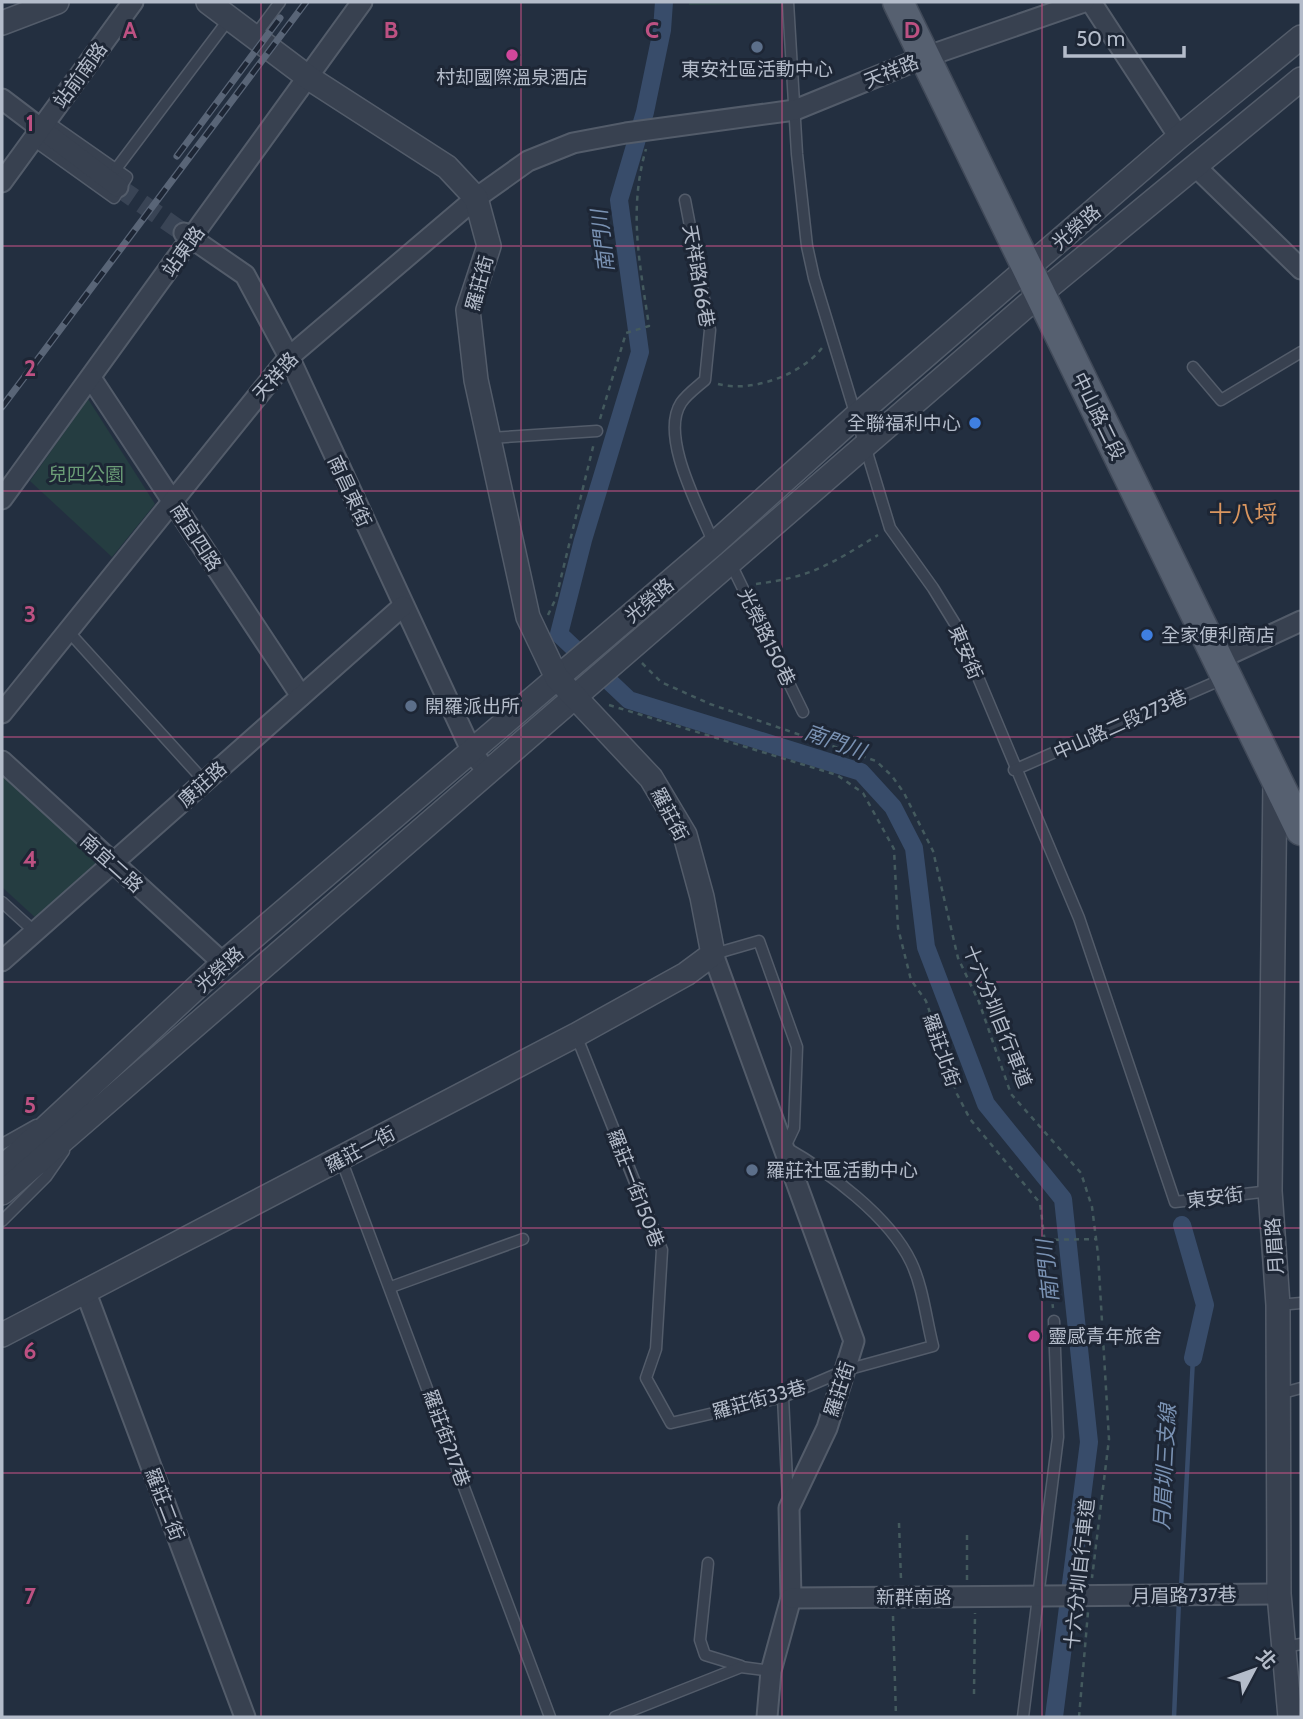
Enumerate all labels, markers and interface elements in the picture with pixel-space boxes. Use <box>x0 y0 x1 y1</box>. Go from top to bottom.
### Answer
scale bar <box>1065 14 1184 58</box>
text: A <box>123 16 138 44</box>
text: B <box>384 16 398 44</box>
text: C <box>645 16 659 44</box>
text: D <box>904 16 920 44</box>
text: 50 m <box>1076 26 1125 51</box>
street label: 站前南路 <box>49 38 112 113</box>
marker: 東安社區活動中心 <box>749 39 765 55</box>
marker: 村却國際溫泉酒店 <box>504 47 520 63</box>
street label: 天祥路 <box>860 50 922 93</box>
place label: 東安社區活動中心 <box>681 58 833 81</box>
place label: 村却國際溫泉酒店 <box>436 66 588 89</box>
text: 1 <box>26 109 34 137</box>
street label: 光榮路 <box>1047 200 1105 255</box>
water label: 南門川 <box>586 206 619 274</box>
street label: 站東路 <box>157 221 209 281</box>
street label: 天祥路166巷 <box>678 223 719 329</box>
street label: 羅莊街 <box>461 253 498 314</box>
street label: 天祥路 <box>248 347 303 405</box>
text: 2 <box>24 354 36 382</box>
street label: 中山路二段 <box>1067 368 1130 464</box>
place label: 全聯福利中心 <box>847 412 961 435</box>
marker: 全聯福利中心 <box>967 415 983 431</box>
street label: 南昌東街 <box>323 452 376 531</box>
park label: 兒四公園 <box>48 463 124 486</box>
street label: 南宜四路 <box>165 499 226 575</box>
district label: 十八埒 <box>1209 500 1278 528</box>
street label: 光榮路 <box>620 573 679 628</box>
street label: 光榮路150巷 <box>733 585 800 690</box>
text: 3 <box>24 600 36 628</box>
street label: 東安街 <box>944 621 987 683</box>
place label: 全家便利商店 <box>1161 624 1275 647</box>
marker: 全家便利商店 <box>1139 627 1155 643</box>
street label: 中山路二段273巷 <box>1050 685 1191 764</box>
place label: 開羅派出所 <box>425 695 520 718</box>
marker: 開羅派出所 <box>403 698 419 714</box>
water label: 南門川 <box>801 719 871 765</box>
street label: 康莊路 <box>173 757 231 812</box>
street label: 羅莊街 <box>646 784 693 845</box>
street label: 南宜二路 <box>76 829 148 897</box>
text: 4 <box>23 845 37 873</box>
street label: 十六分圳自行車道 <box>958 941 1037 1091</box>
street label: 光榮路 <box>190 942 248 997</box>
street label: 羅莊北街 <box>918 1010 965 1090</box>
text: 5 <box>24 1091 36 1119</box>
street label: 羅莊一街 <box>321 1121 399 1177</box>
street label: 羅莊一街150巷 <box>602 1126 669 1251</box>
place label: 羅莊社區活動中心 <box>766 1159 918 1182</box>
marker: 羅莊社區活動中心 <box>744 1162 760 1178</box>
street label: 東安街 <box>1185 1183 1245 1212</box>
street label: 月眉路 <box>1261 1217 1288 1275</box>
water label: 南門川 <box>1032 1236 1063 1304</box>
place label: 靈感青年旅舍 <box>1048 1325 1162 1348</box>
marker: 靈感青年旅舍 <box>1026 1328 1042 1344</box>
text: 6 <box>24 1337 36 1365</box>
street label: 羅莊街 <box>820 1358 859 1420</box>
street label: 羅莊街33巷 <box>710 1375 809 1424</box>
street label: 羅莊街217巷 <box>418 1386 475 1490</box>
water label: 月眉圳三支線 <box>1149 1401 1180 1531</box>
street label: 羅莊二街 <box>140 1465 189 1544</box>
street label: 十六分圳自行車道 <box>1060 1497 1099 1651</box>
text: 7 <box>24 1582 36 1610</box>
street label: 月眉路737巷 <box>1131 1583 1237 1608</box>
street label: 新群南路 <box>876 1586 952 1609</box>
north arrow <box>1219 1635 1289 1705</box>
text: 北 <box>1252 1644 1281 1674</box>

